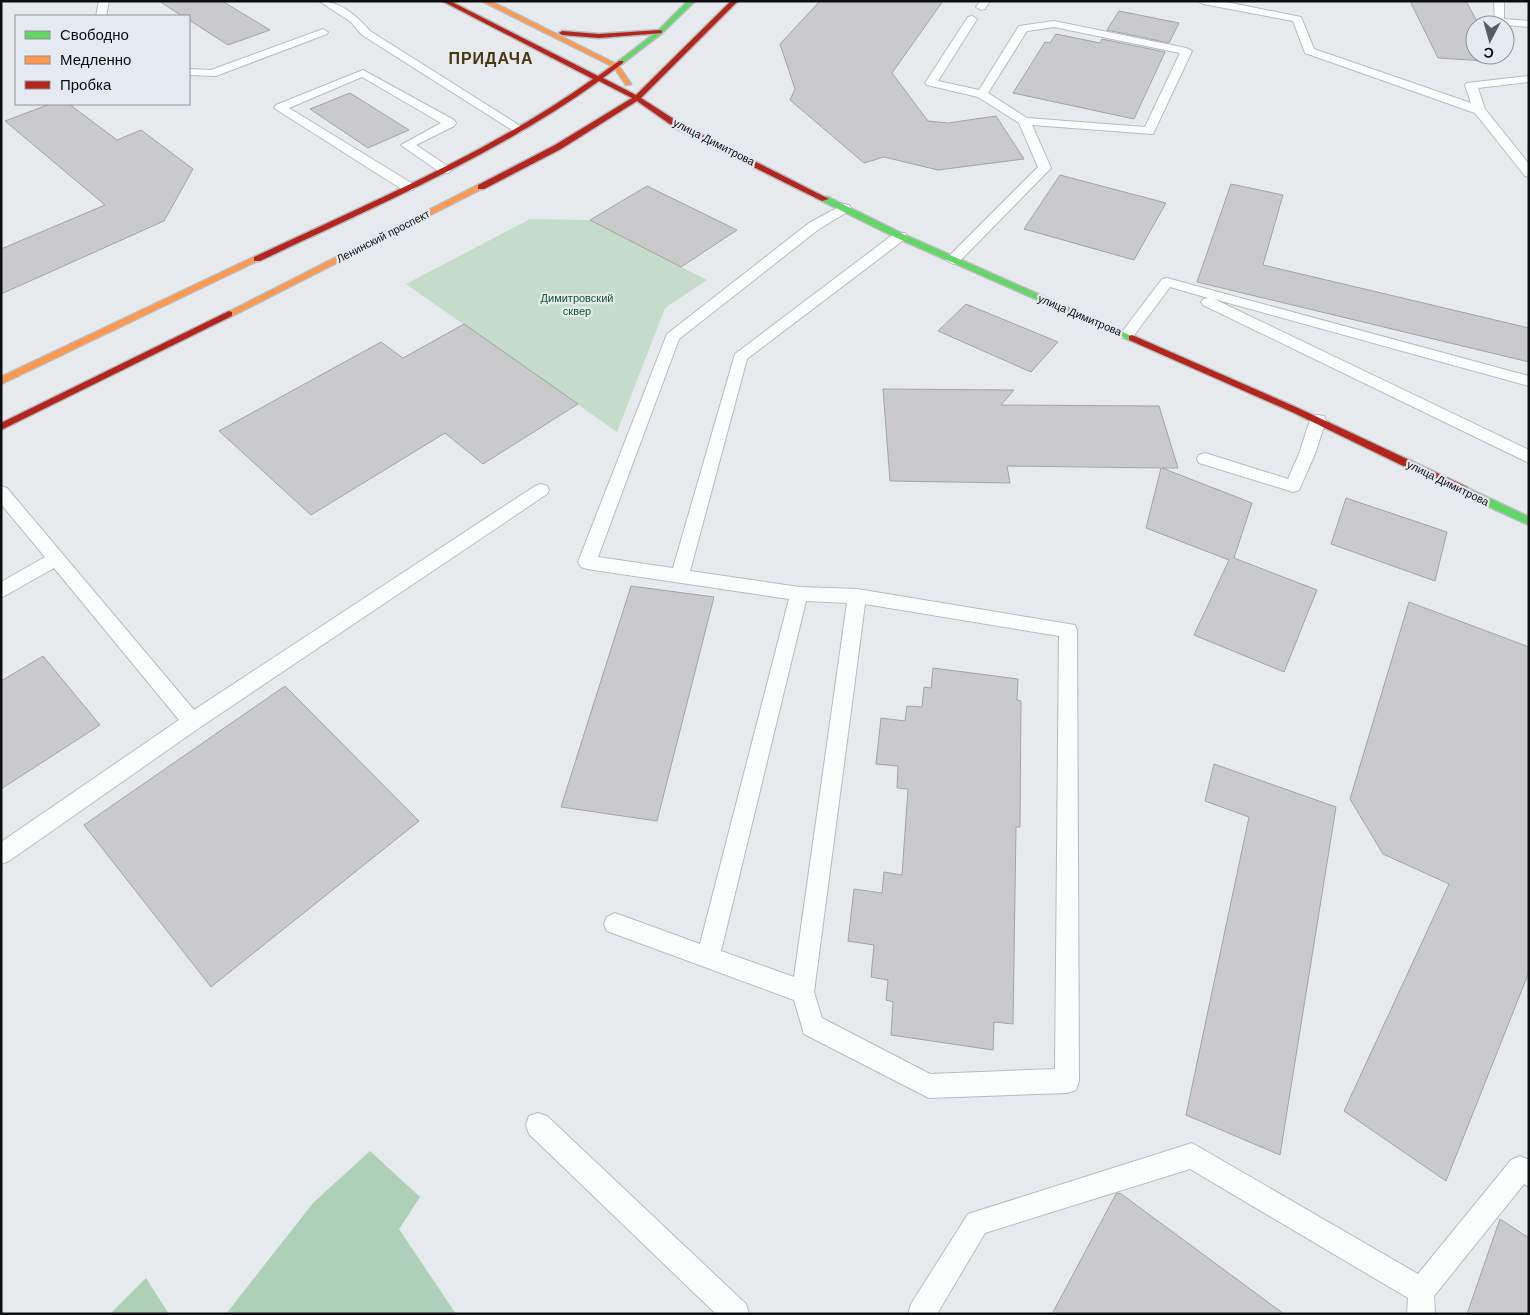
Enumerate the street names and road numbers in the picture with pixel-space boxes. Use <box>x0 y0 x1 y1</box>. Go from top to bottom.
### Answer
street label: улица Димитрова <box>671 116 757 168</box>
street label: Ленинский проспект <box>334 207 432 265</box>
street label: улица Димитрова <box>1036 292 1124 338</box>
street label: улица Димитрова <box>1405 458 1492 508</box>

